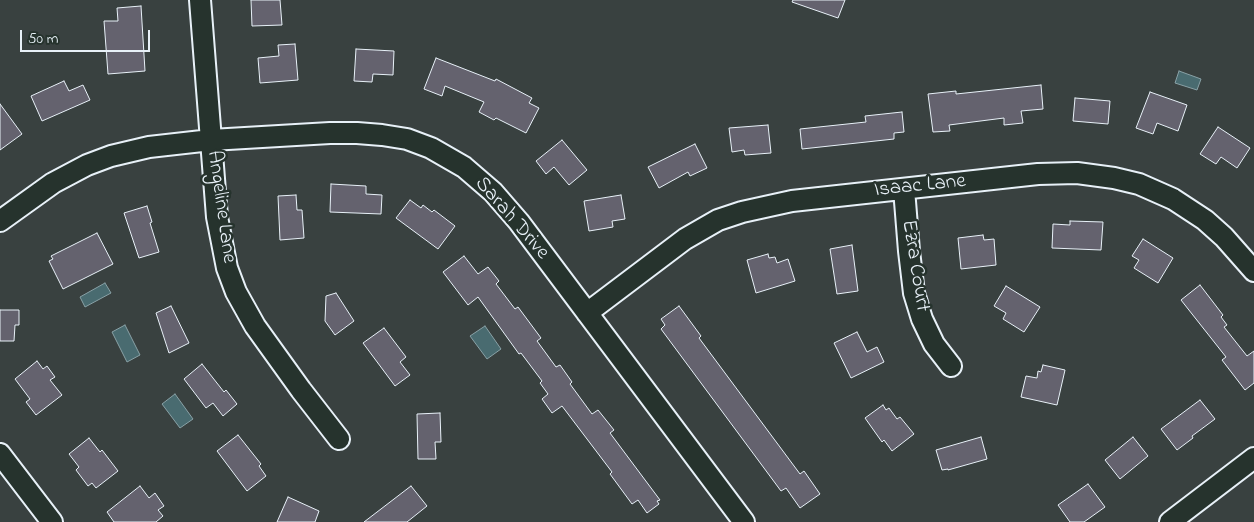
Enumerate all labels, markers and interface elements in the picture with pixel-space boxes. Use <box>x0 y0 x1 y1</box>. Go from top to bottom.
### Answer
scale bar <box>22 20 152 52</box>
text: 50 m <box>28 28 58 50</box>
street label: Angeline Lane <box>200 149 240 265</box>
street label: Isaac Lane <box>873 170 967 204</box>
street label: Sarah Drive <box>468 172 554 266</box>
street label: Ezra Court <box>894 218 934 314</box>

